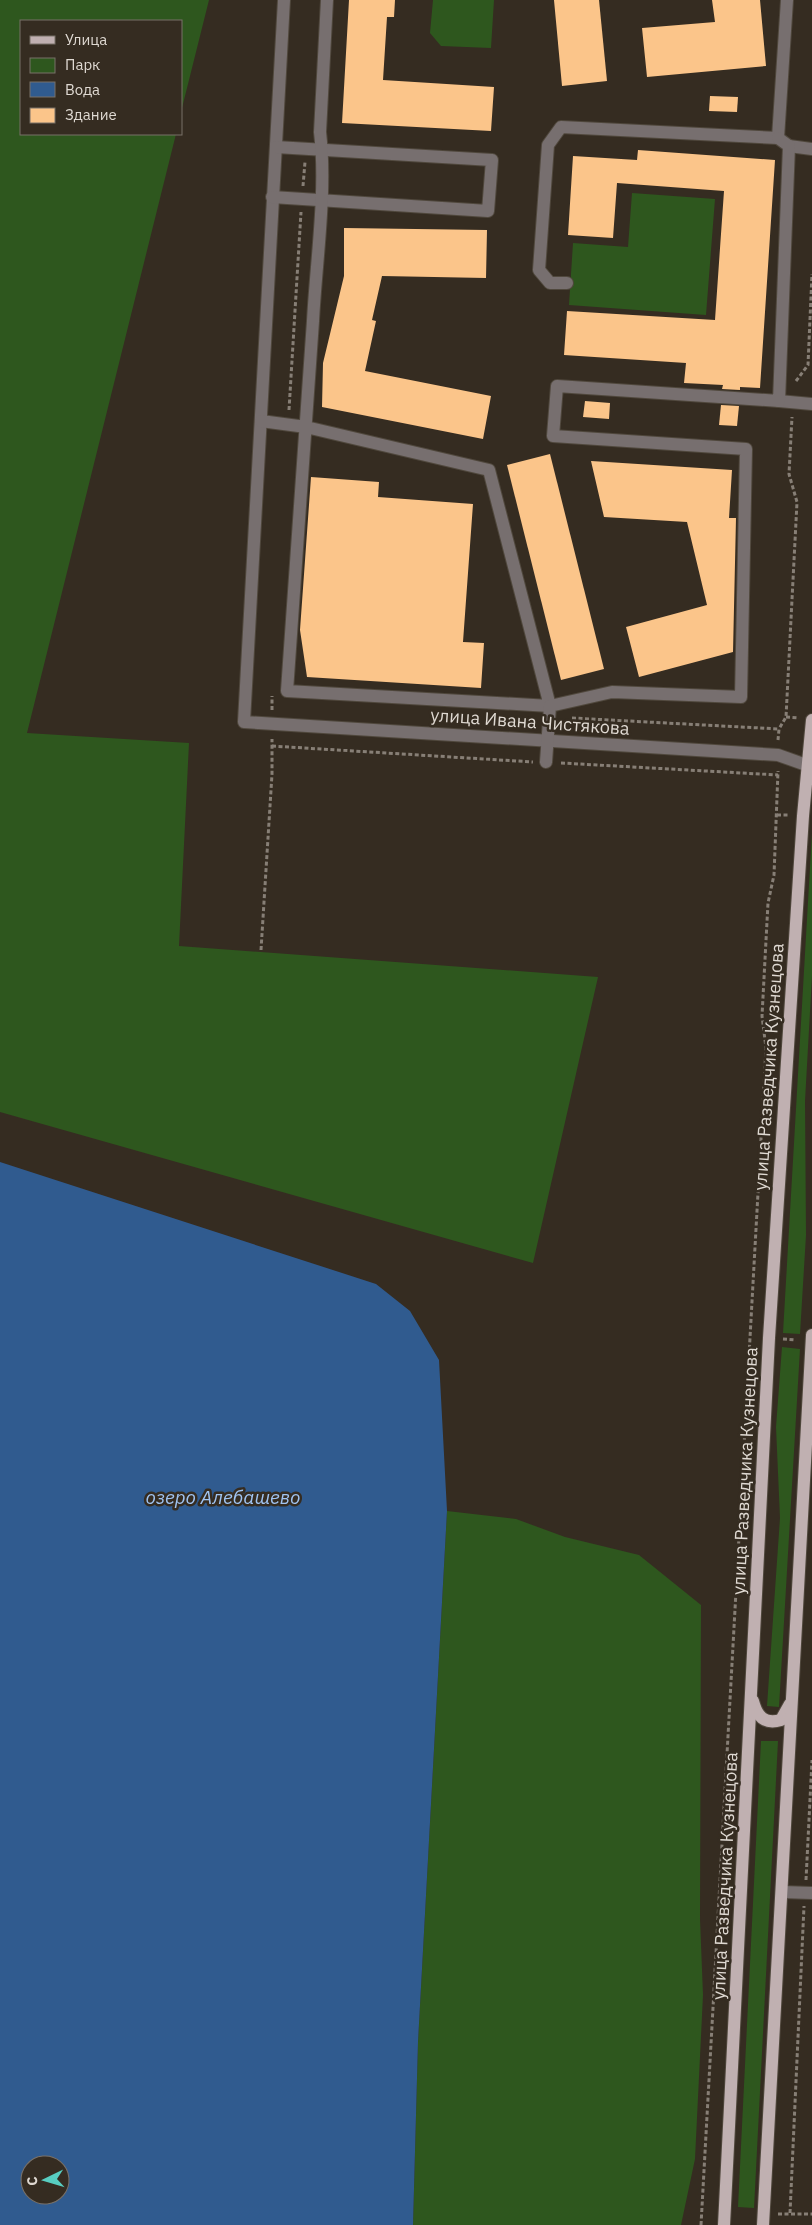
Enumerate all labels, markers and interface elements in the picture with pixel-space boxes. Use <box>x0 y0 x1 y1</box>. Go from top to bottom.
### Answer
legend <box>20 20 182 135</box>
text: Улица <box>65 30 107 49</box>
text: Парк <box>65 55 100 74</box>
text: Вода <box>65 80 100 99</box>
text: Здание <box>65 105 117 124</box>
street label: улица Ивана Чистякова <box>430 703 631 740</box>
street label: улица Разведчика Кузнецова <box>748 942 789 1191</box>
street label: улица Разведчика Кузнецова <box>727 1346 762 1595</box>
water label: озеро Алебашево <box>146 1485 300 1509</box>
street label: улица Разведчика Кузнецова <box>707 1751 742 2000</box>
north arrow <box>20 2155 70 2205</box>
text: С <box>23 2176 41 2186</box>

